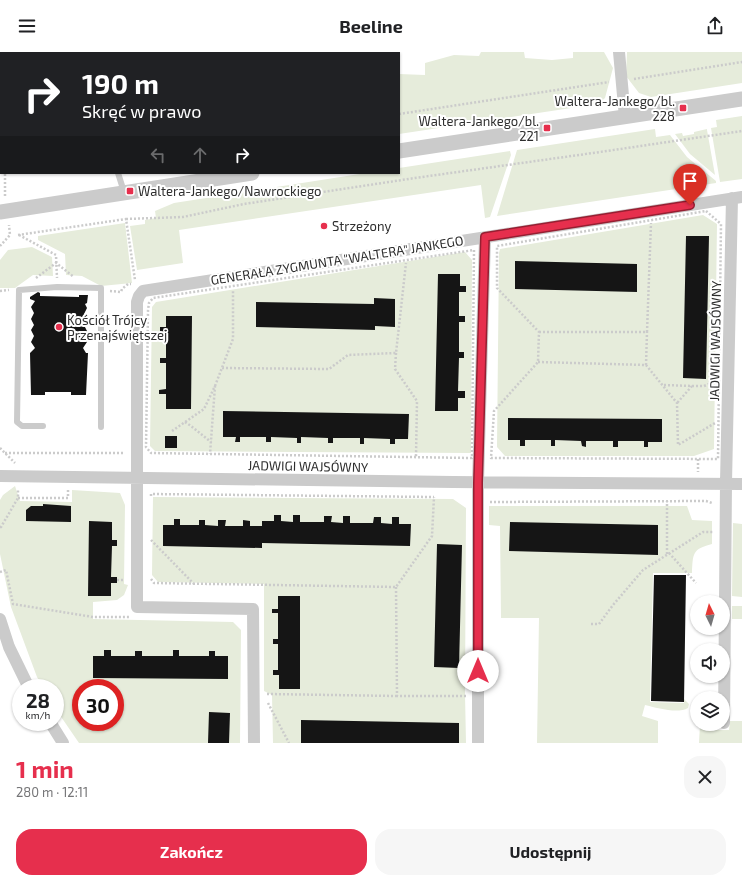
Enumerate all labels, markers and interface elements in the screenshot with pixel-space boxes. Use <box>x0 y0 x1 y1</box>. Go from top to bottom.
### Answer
icon: menu <box>16 15 38 37</box>
text: Beeline <box>339 15 403 37</box>
icon: share <box>704 15 726 37</box>
text: 190 m <box>82 66 159 100</box>
icon: right <box>16 68 68 120</box>
place label: Waltera-Jankego/bl. 228 <box>554 93 675 124</box>
text: Skręć w prawo <box>82 100 201 122</box>
marker: Waltera-Jankego/bl. 228 <box>678 103 688 113</box>
place label: Waltera-Jankego/bl. 221 <box>418 113 539 144</box>
marker: Waltera-Jankego/bl. 221 <box>542 123 552 133</box>
icon: left <box>147 144 169 166</box>
icon: ahead <box>189 144 211 166</box>
icon: right <box>231 144 253 166</box>
pin <box>673 164 707 205</box>
icon: arrive <box>679 170 701 192</box>
place label: Waltera-Jankego/Nawrockiego <box>138 183 321 199</box>
marker: Waltera-Jankego/Nawrockiego <box>125 186 135 196</box>
place label: Strzeżony <box>332 218 392 234</box>
marker: Strzeżony <box>319 221 329 231</box>
street label: GENERAŁA ZYGMUNTA "WALTERA" JANKEGO <box>210 232 464 288</box>
street label: JADWIGI WAJSÓWNY <box>705 280 724 401</box>
place label: Kościół Trójcy Przenajświętszej <box>67 312 167 343</box>
marker: Kościół Trójcy Przenajświętszej <box>54 322 64 332</box>
street label: JADWIGI WAJSÓWNY <box>248 456 369 475</box>
north arrow <box>690 595 730 635</box>
map controls <box>690 595 730 731</box>
button: sound <box>690 643 730 683</box>
position arrow <box>457 650 499 692</box>
speed limit sign: 30 <box>72 679 124 731</box>
text: 28 <box>26 688 50 712</box>
button: layers <box>690 691 730 731</box>
text: km/h <box>26 709 50 721</box>
text: 1 min <box>16 754 74 783</box>
button: close <box>684 756 726 798</box>
text: 280 m · 12:11 <box>16 784 88 800</box>
button: Zakończ <box>16 829 367 875</box>
button: Udostępnij <box>375 829 726 875</box>

